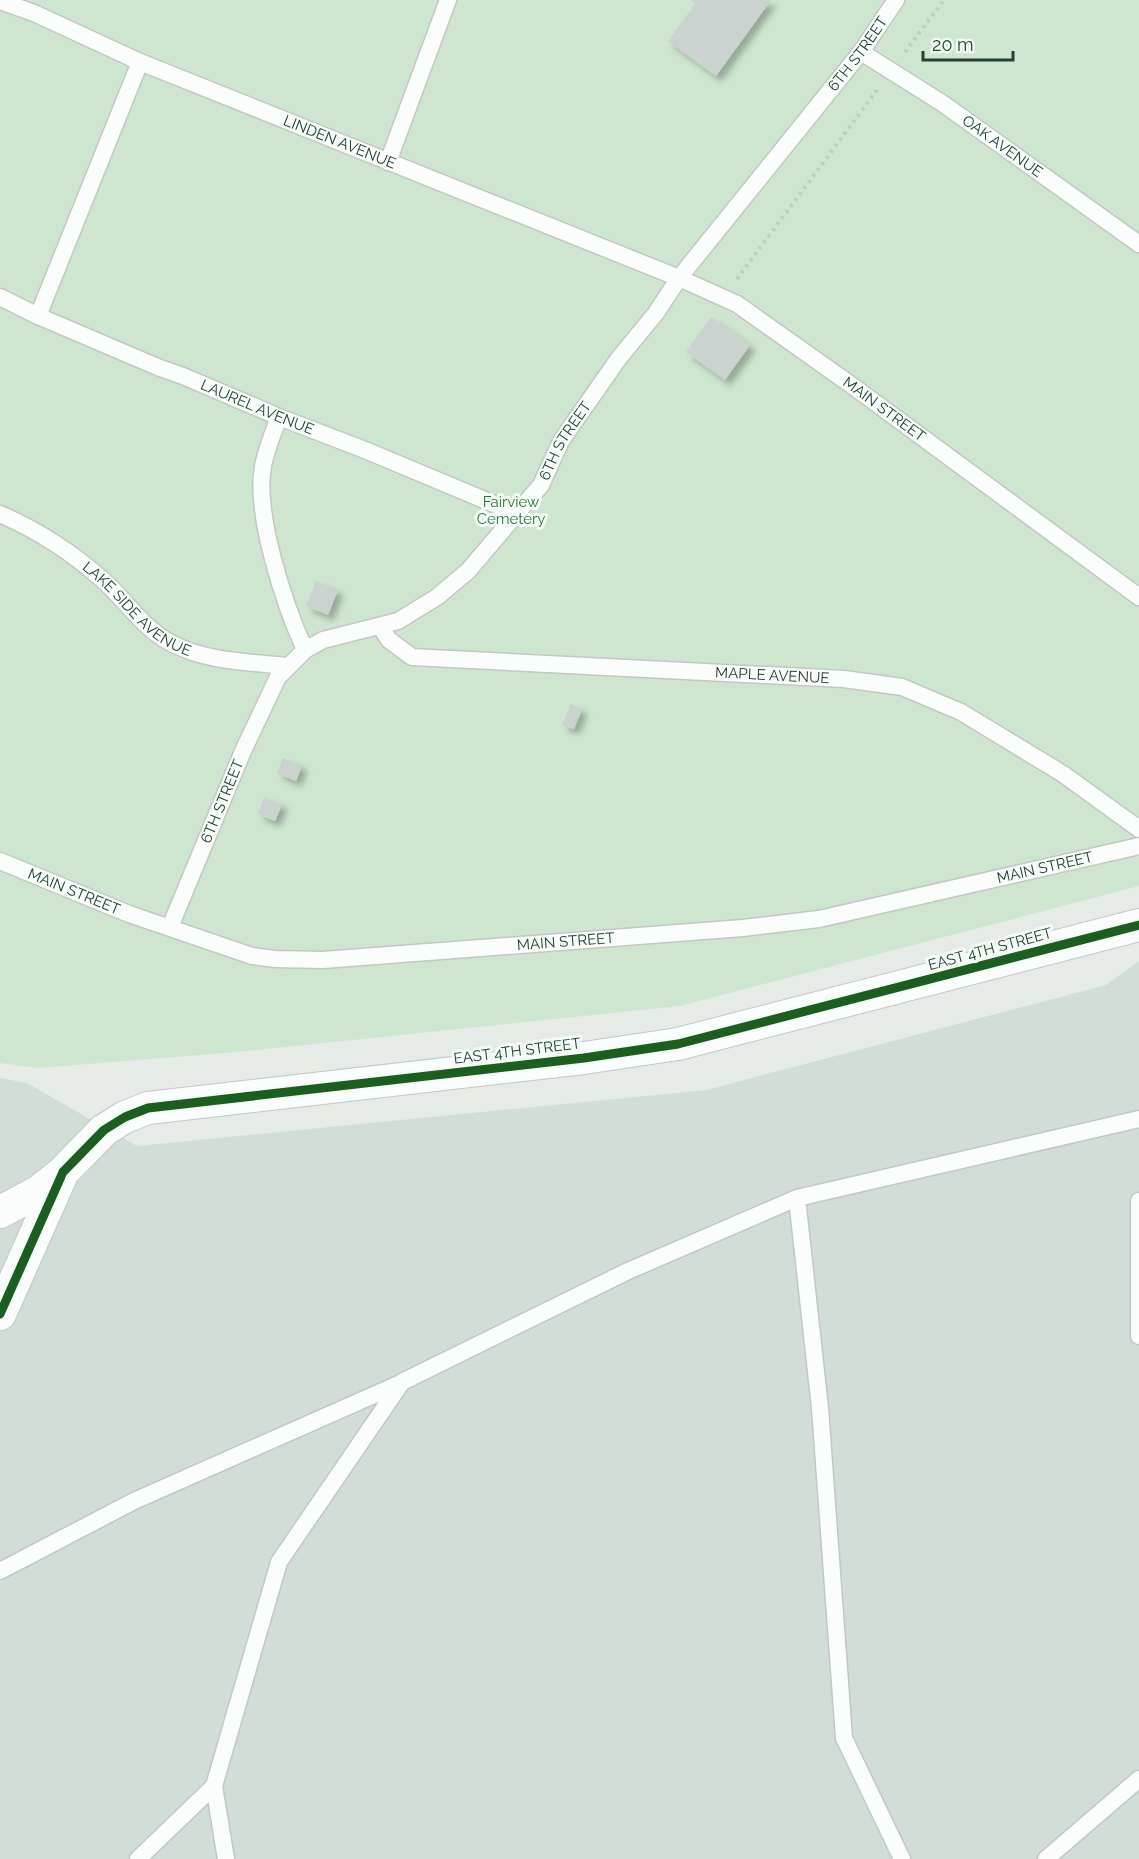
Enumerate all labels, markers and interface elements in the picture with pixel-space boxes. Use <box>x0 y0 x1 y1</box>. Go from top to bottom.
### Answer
street label: 6TH STREET <box>824 13 891 95</box>
scale bar <box>923 24 1013 62</box>
text: 20 m <box>932 34 974 55</box>
street label: LINDEN AVENUE <box>281 111 399 173</box>
street label: OAK AVENUE <box>959 111 1046 181</box>
street label: MAIN STREET <box>839 373 929 446</box>
street label: LAUREL AVENUE <box>198 376 316 439</box>
street label: 6TH STREET <box>535 398 595 483</box>
park label: Fairview Cemetery <box>477 493 545 528</box>
street label: LAKE SIDE AVENUE <box>79 558 194 660</box>
street label: MAPLE AVENUE <box>715 663 830 687</box>
street label: 6TH STREET <box>197 757 247 846</box>
street label: MAIN STREET <box>995 848 1095 887</box>
street label: MAIN STREET <box>25 864 123 918</box>
street label: EAST 4TH STREET <box>926 924 1054 974</box>
street label: MAIN STREET <box>516 929 615 954</box>
street label: EAST 4TH STREET <box>453 1034 581 1068</box>

